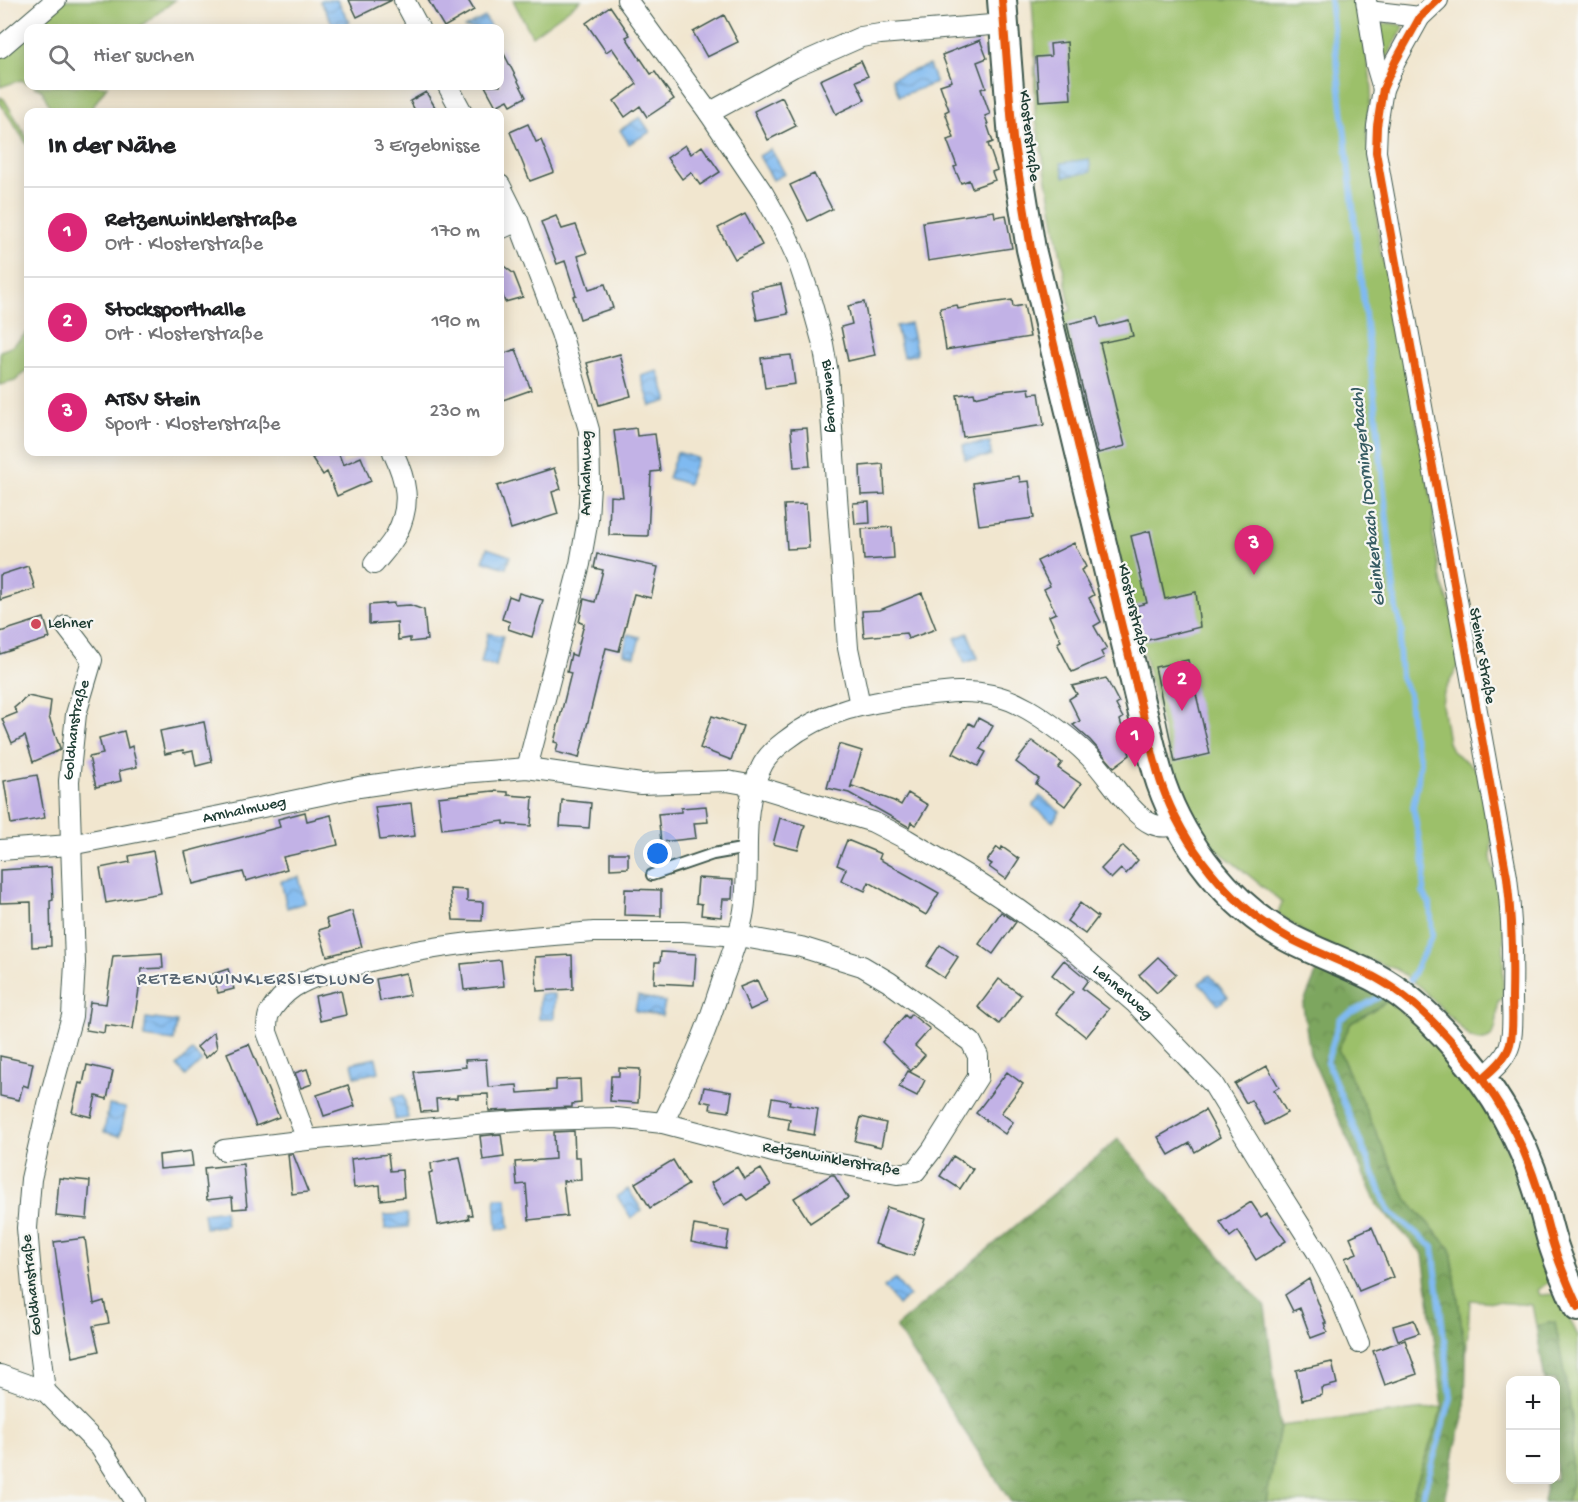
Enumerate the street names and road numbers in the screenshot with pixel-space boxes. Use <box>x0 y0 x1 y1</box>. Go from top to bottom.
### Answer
street label: Klosterstraße <box>1013 89 1043 184</box>
street label: Bienenweg <box>816 357 842 433</box>
street label: Arnhalmweg <box>578 431 597 515</box>
street label: Klosterstraße <box>1112 562 1153 657</box>
street label: Steiner Straße <box>1463 606 1499 706</box>
street label: Goldhanstraße <box>60 677 95 781</box>
street label: Arnhalmweg <box>201 793 288 829</box>
street label: Lehnerweg <box>1088 961 1156 1024</box>
street label: Retzenwinklerstraße <box>761 1139 902 1182</box>
street label: Goldhanstraße <box>18 1233 48 1336</box>

